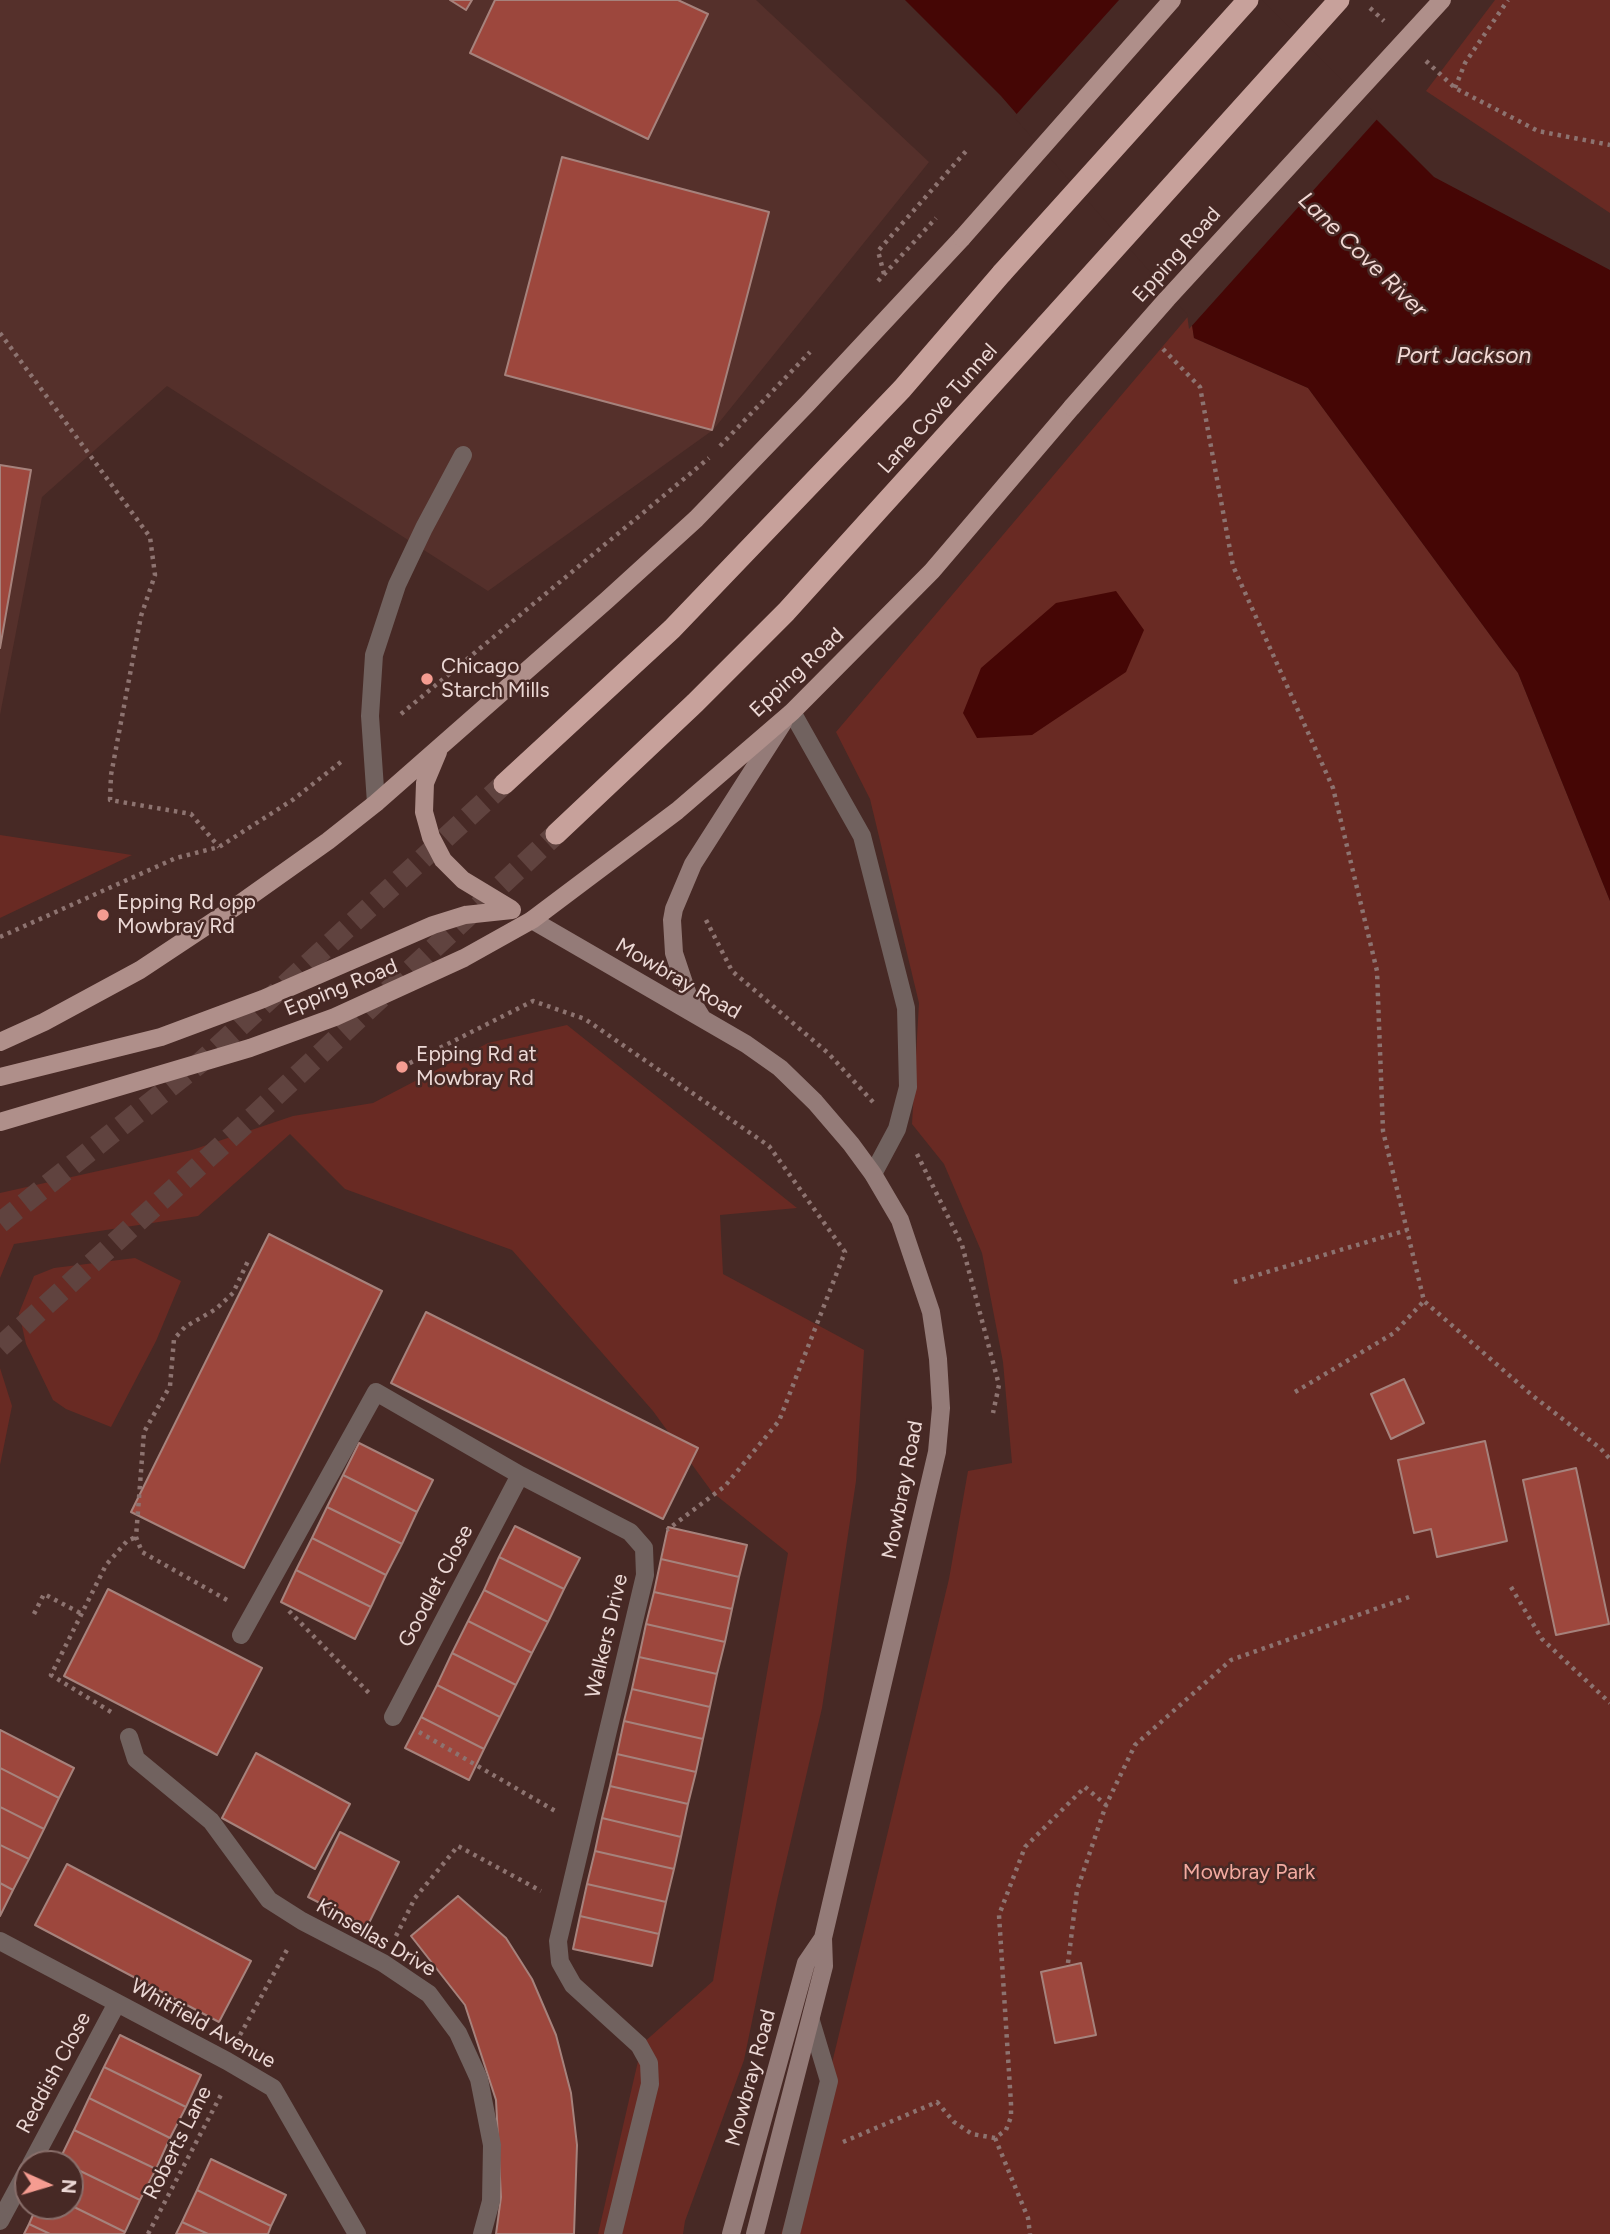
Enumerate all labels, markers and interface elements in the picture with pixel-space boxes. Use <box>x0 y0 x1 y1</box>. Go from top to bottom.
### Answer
water label: Lane Cove River <box>1292 187 1432 323</box>
street label: Epping Road <box>1128 202 1226 308</box>
street label: Lane Cove Tunnel <box>873 339 1003 479</box>
water label: Port Jackson <box>1397 342 1531 370</box>
street label: Epping Road <box>745 623 849 723</box>
place label: Chicago Starch Mills <box>441 654 550 704</box>
marker: Chicago Starch Mills <box>419 671 435 687</box>
place label: Epping Rd opp Mowbray Rd <box>117 890 256 940</box>
marker: Epping Rd opp Mowbray Rd <box>95 907 111 923</box>
street label: Mowbray Road <box>611 933 745 1025</box>
street label: Epping Road <box>281 954 401 1022</box>
place label: Epping Rd at Mowbray Rd <box>416 1042 537 1092</box>
marker: Epping Rd at Mowbray Rd <box>394 1059 410 1075</box>
street label: Mowbray Road <box>877 1419 929 1561</box>
street label: Goodlet Close <box>393 1520 479 1652</box>
street label: Walkers Drive <box>580 1571 634 1701</box>
park label: Mowbray Park <box>1183 1860 1315 1886</box>
street label: Kinsellas Drive <box>312 1894 440 1982</box>
street label: Whitfield Avenue <box>126 1974 280 2074</box>
street label: Mowbray Road <box>721 2007 781 2149</box>
street label: Reddish Close <box>11 2008 97 2138</box>
street label: Roberts Lane <box>139 2082 217 2204</box>
north arrow <box>14 2150 84 2220</box>
text: N <box>56 2178 80 2194</box>

